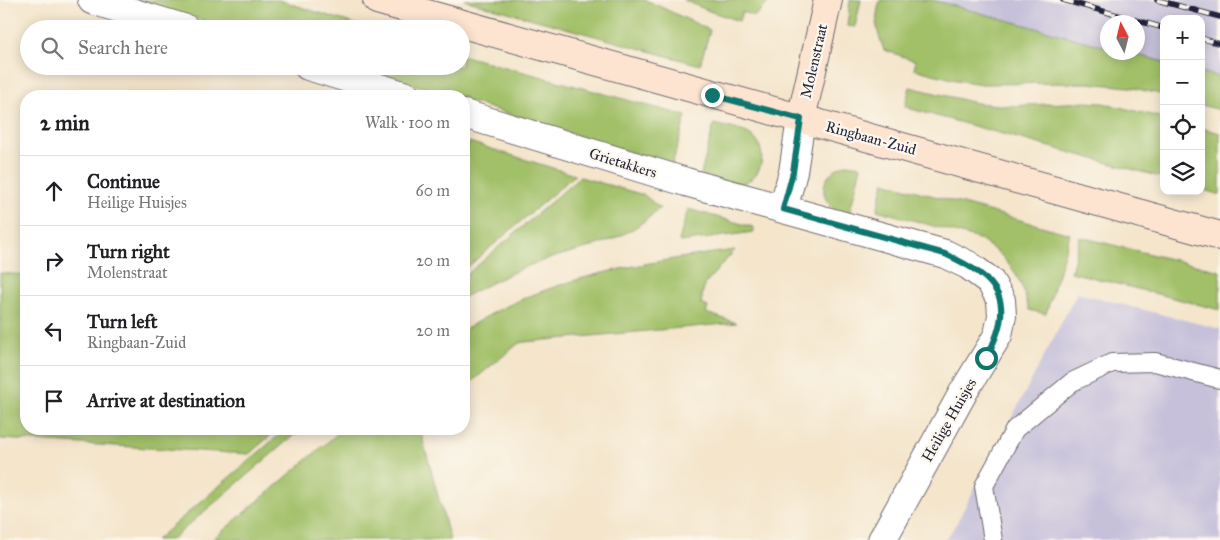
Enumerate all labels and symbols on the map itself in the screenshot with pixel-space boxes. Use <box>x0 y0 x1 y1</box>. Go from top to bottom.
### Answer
north arrow <box>1100 15 1145 60</box>
street label: Molenstraat <box>797 21 831 100</box>
route end <box>701 84 724 107</box>
street label: Ringbaan-Zuid <box>824 117 919 159</box>
street label: Grietakkers <box>587 144 659 182</box>
route start <box>975 347 998 370</box>
street label: Heilige Huisjes <box>918 375 980 465</box>

